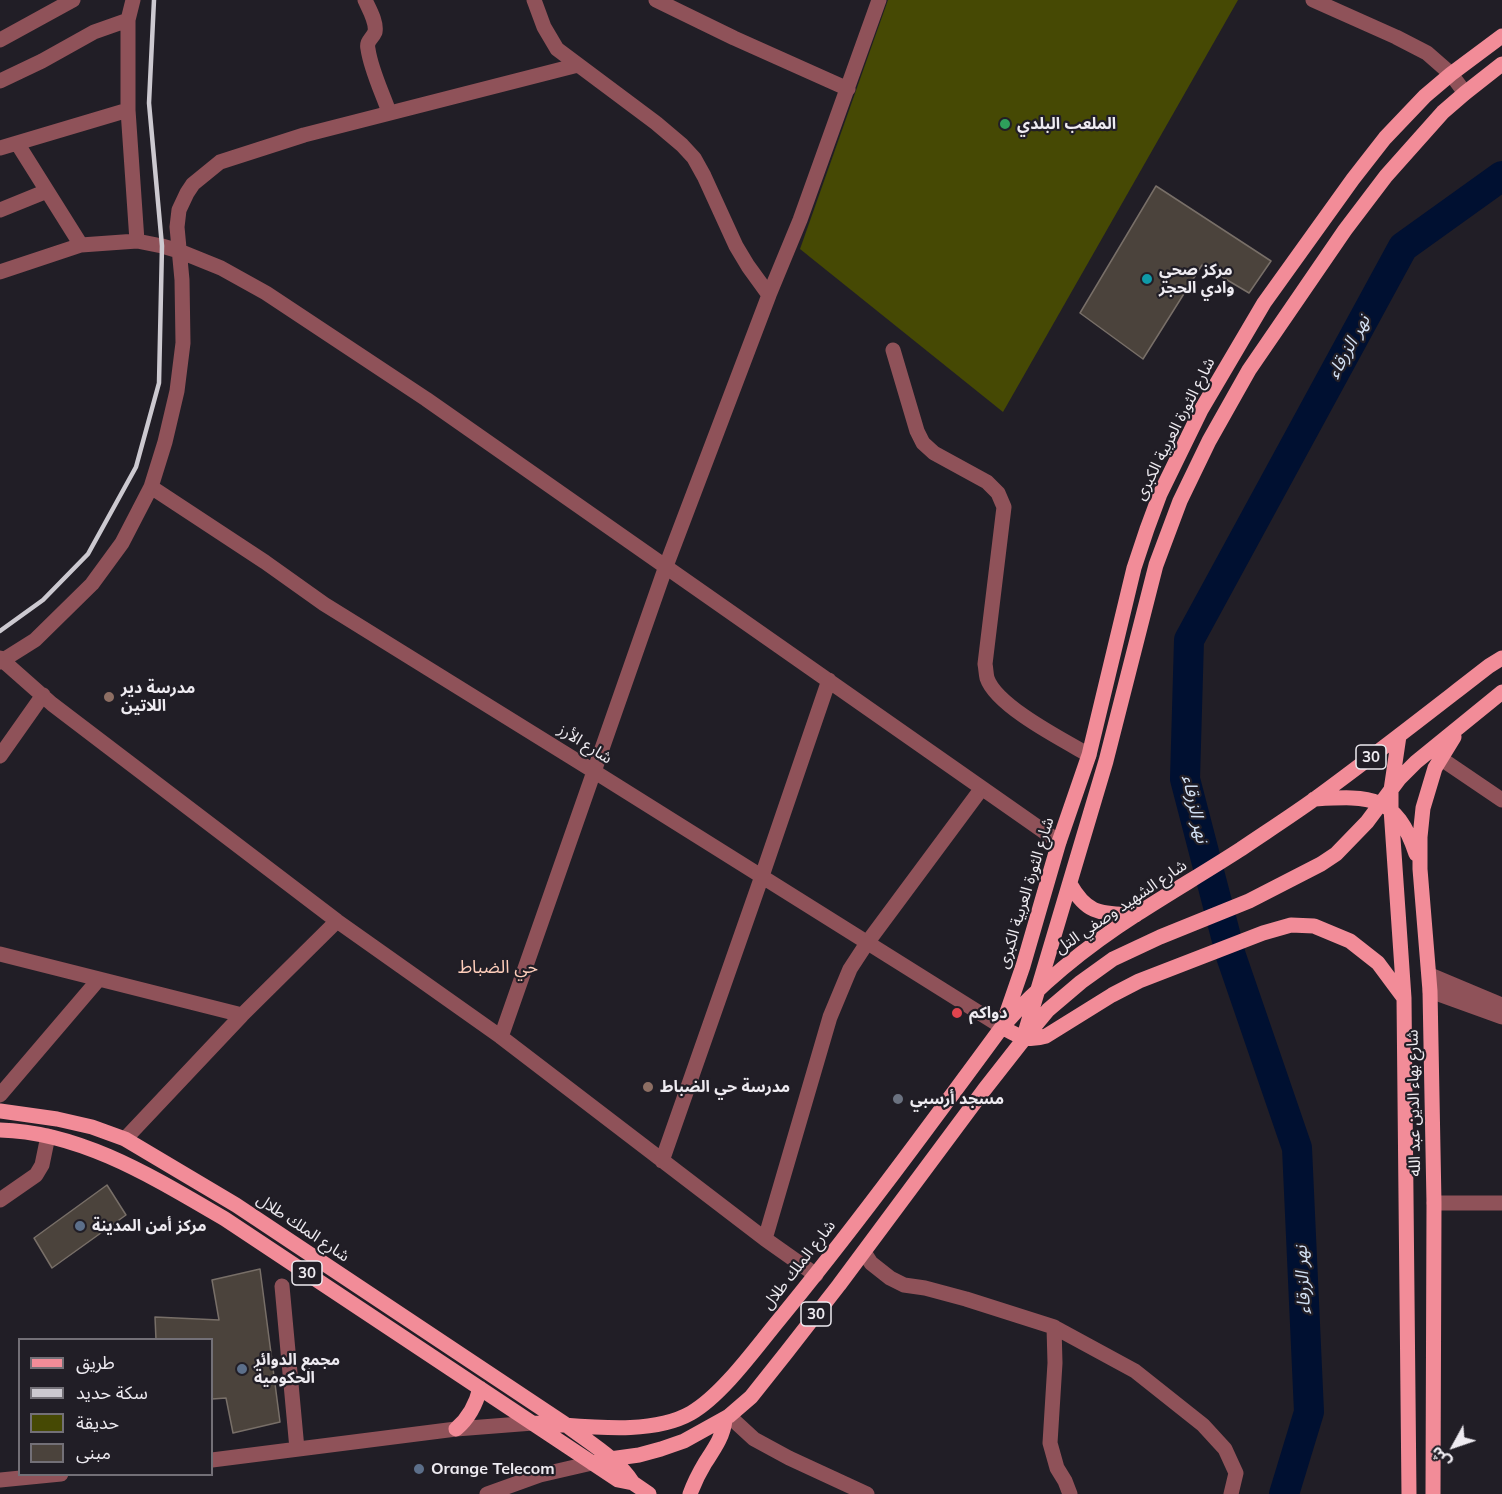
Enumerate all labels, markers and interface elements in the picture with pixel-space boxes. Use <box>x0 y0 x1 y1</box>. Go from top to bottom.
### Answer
place label: الملعب البلدي <box>1017 114 1116 134</box>
marker: الملعب البلدي <box>998 117 1012 131</box>
place label: مركز صحي وادي الحجر <box>1159 260 1234 298</box>
marker: مركز صحي وادي الحجر <box>1140 272 1154 286</box>
water label: نهر الزرقاء <box>1323 312 1375 382</box>
street label: شارع الثورة العربية الكبرى <box>1131 355 1219 503</box>
place label: مدرسة دير اللاتين <box>121 678 195 716</box>
marker: مدرسة دير اللاتين <box>102 690 116 704</box>
street label: شارع الأرز <box>554 720 616 768</box>
road number: 30 <box>1356 745 1386 769</box>
water label: نهر الزرقاء <box>1177 773 1213 845</box>
street label: شارع الثورة العربية الكبرى <box>994 815 1058 971</box>
street label: شارع الشهيد وصفي التل <box>1051 856 1191 958</box>
district label: حي الضباط <box>458 957 538 979</box>
place label: دواكم <box>969 1003 1007 1023</box>
marker: دواكم <box>950 1006 964 1020</box>
street label: شارع بهاء الدين عبد الله <box>1403 1029 1425 1177</box>
place label: مدرسة حي الضباط <box>660 1077 790 1097</box>
marker: مدرسة حي الضباط <box>641 1080 655 1094</box>
place label: مسجد أرسبي <box>910 1089 1004 1109</box>
marker: مسجد أرسبي <box>891 1092 905 1106</box>
street label: شارع الملك طلال <box>253 1190 353 1266</box>
place label: مركز أمن المدينة <box>92 1216 207 1236</box>
street label: شارع الملك طلال <box>758 1217 840 1313</box>
marker: مركز أمن المدينة <box>73 1219 87 1233</box>
water label: نهر الزرقاء <box>1290 1245 1316 1315</box>
road number: 30 <box>292 1261 322 1285</box>
road number: 30 <box>801 1302 831 1326</box>
legend <box>18 1338 213 1476</box>
place label: مجمع الدوائر الحكومية <box>254 1350 340 1388</box>
text: طريق <box>76 1351 115 1374</box>
marker: مجمع الدوائر الحكومية <box>235 1362 249 1376</box>
text: سكة حديد <box>76 1381 148 1404</box>
text: حديقة <box>76 1411 119 1434</box>
north arrow <box>1424 1416 1484 1476</box>
text: مبنى <box>76 1441 111 1464</box>
text: ش <box>1426 1443 1455 1472</box>
place label: Orange Telecom <box>431 1459 555 1479</box>
marker: Orange Telecom <box>412 1462 426 1476</box>

